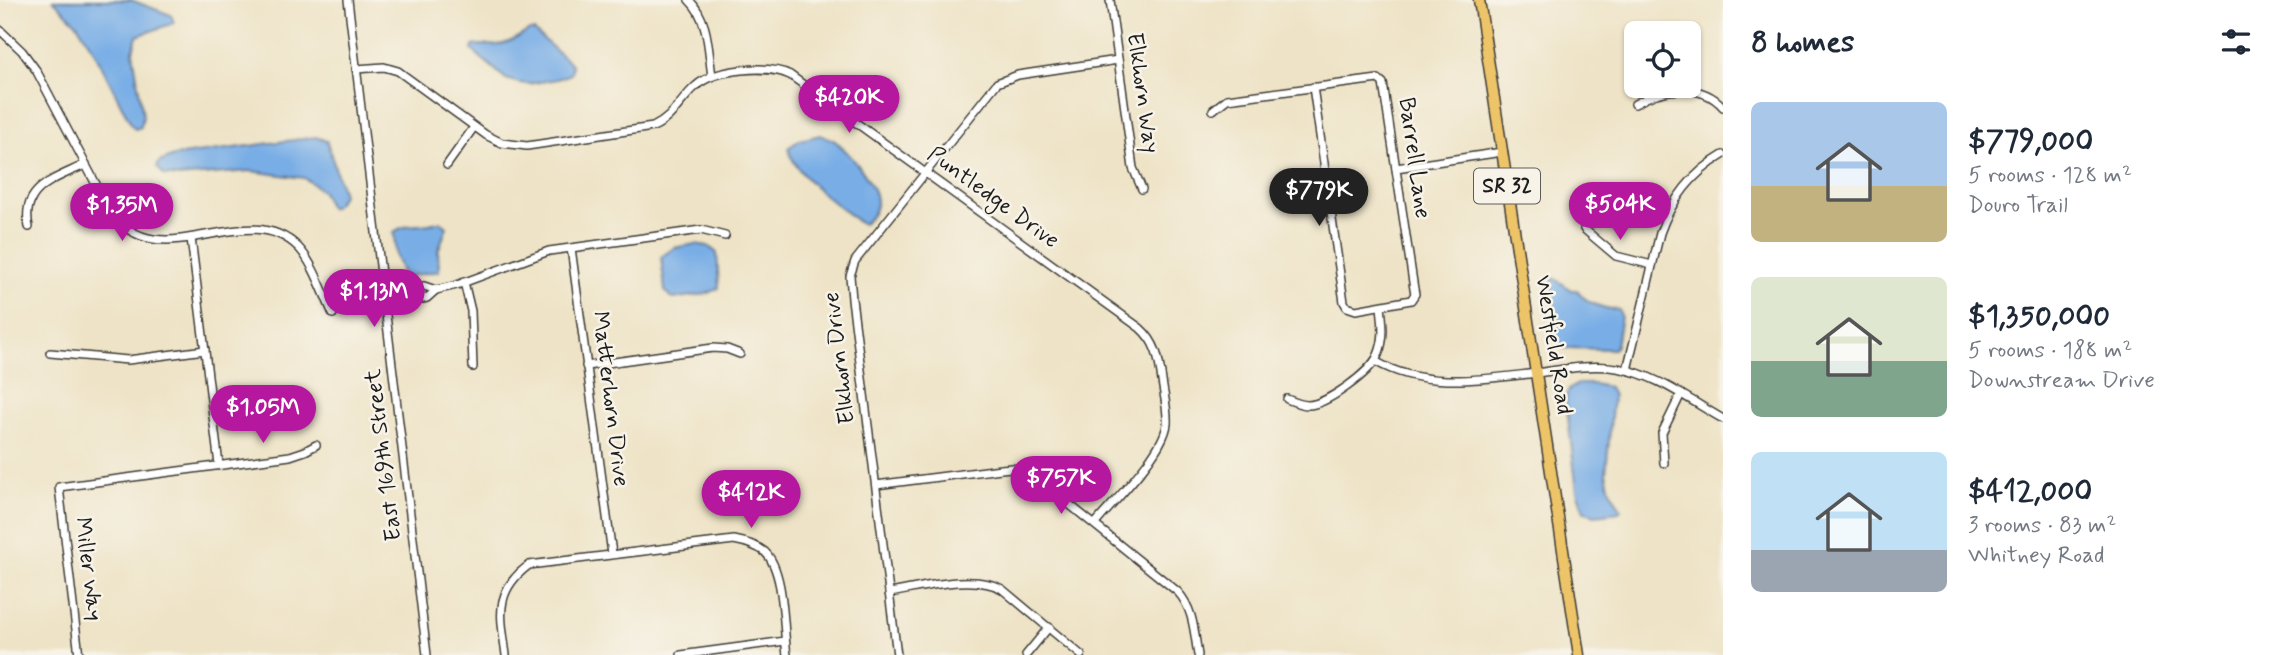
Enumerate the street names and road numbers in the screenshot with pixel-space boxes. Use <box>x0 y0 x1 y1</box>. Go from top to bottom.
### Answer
street label: Elkhorn Way <box>1119 31 1165 155</box>
street label: Barrell Lane <box>1391 95 1437 221</box>
street label: Puntledge Drive <box>920 140 1065 258</box>
road number: SR 32 <box>1474 168 1540 204</box>
street label: Westfield Road <box>1527 273 1579 417</box>
street label: Elkhorn Drive <box>817 290 863 426</box>
street label: Matterhorn Drive <box>584 310 636 488</box>
street label: East 169th Street <box>358 367 409 543</box>
street label: Miller Way <box>67 515 109 623</box>

